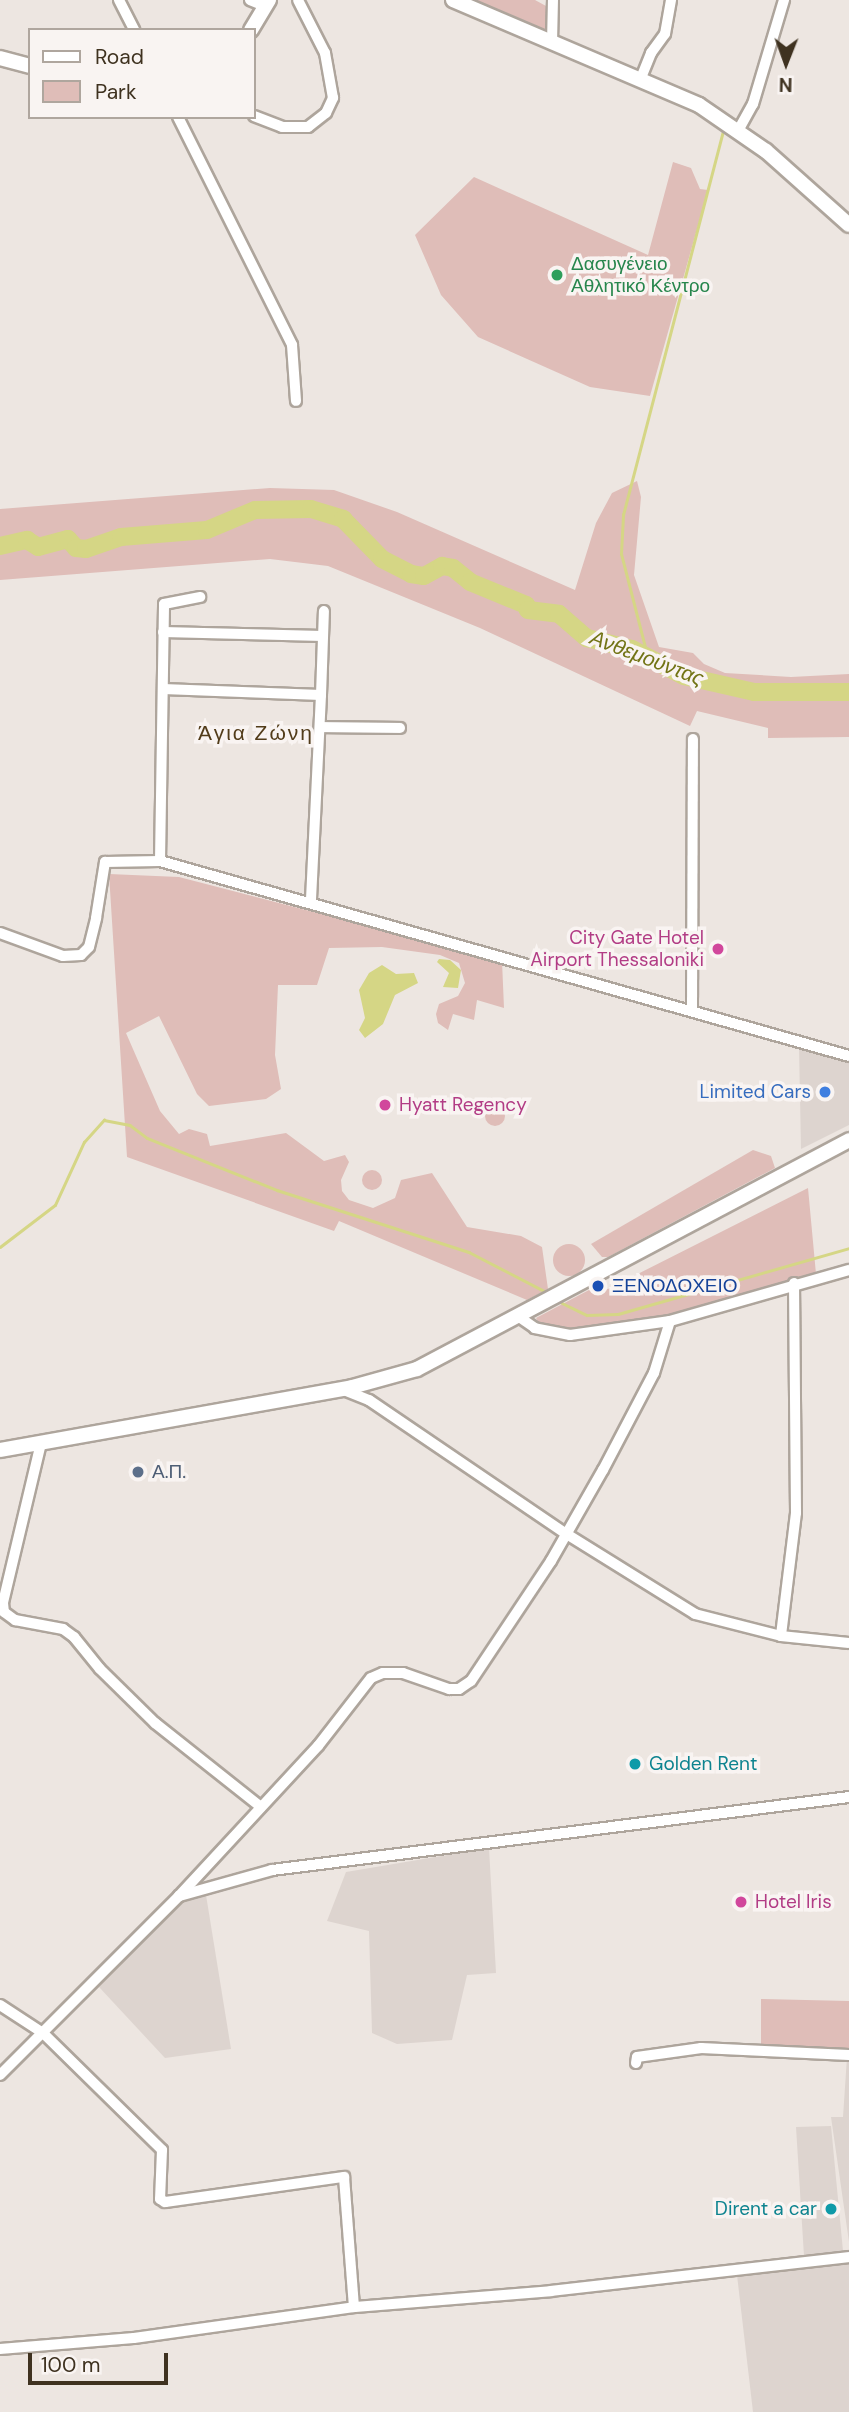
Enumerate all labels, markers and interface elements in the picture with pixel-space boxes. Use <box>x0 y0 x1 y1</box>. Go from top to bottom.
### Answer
legend <box>28 28 256 119</box>
north arrow <box>751 28 821 98</box>
text: Road <box>95 43 144 71</box>
text: N <box>778 72 793 97</box>
text: Park <box>95 78 136 106</box>
place label: Δασυγένειο Αθλητικό Κέντρο <box>571 253 710 297</box>
marker: Δασυγένειο Αθλητικό Κέντρο <box>549 267 565 283</box>
water label: Ανθεμούντας <box>587 625 707 691</box>
district label: Άγια Ζώνη <box>199 720 313 746</box>
place label: City Gate Hotel Airport Thessaloniki <box>530 927 704 971</box>
marker: City Gate Hotel Airport Thessaloniki <box>710 941 726 957</box>
place label: Limited Cars <box>699 1081 811 1103</box>
marker: Limited Cars <box>817 1084 833 1100</box>
place label: Hyatt Regency <box>399 1094 527 1116</box>
marker: Hyatt Regency <box>377 1097 393 1113</box>
place label: ΞΕΝΟΔΟΧΕΙΟ <box>612 1275 738 1297</box>
marker: ΞΕΝΟΔΟΧΕΙΟ <box>590 1278 606 1294</box>
place label: Α.Π. <box>152 1461 186 1483</box>
marker: Α.Π. <box>130 1464 146 1480</box>
place label: Golden Rent <box>649 1753 757 1775</box>
marker: Golden Rent <box>627 1756 643 1772</box>
place label: Hotel Iris <box>755 1891 832 1913</box>
marker: Hotel Iris <box>733 1894 749 1910</box>
place label: Dirent a car <box>715 2198 817 2220</box>
marker: Dirent a car <box>823 2201 839 2217</box>
scale bar <box>32 2338 172 2382</box>
text: 100 m <box>41 2351 101 2379</box>

